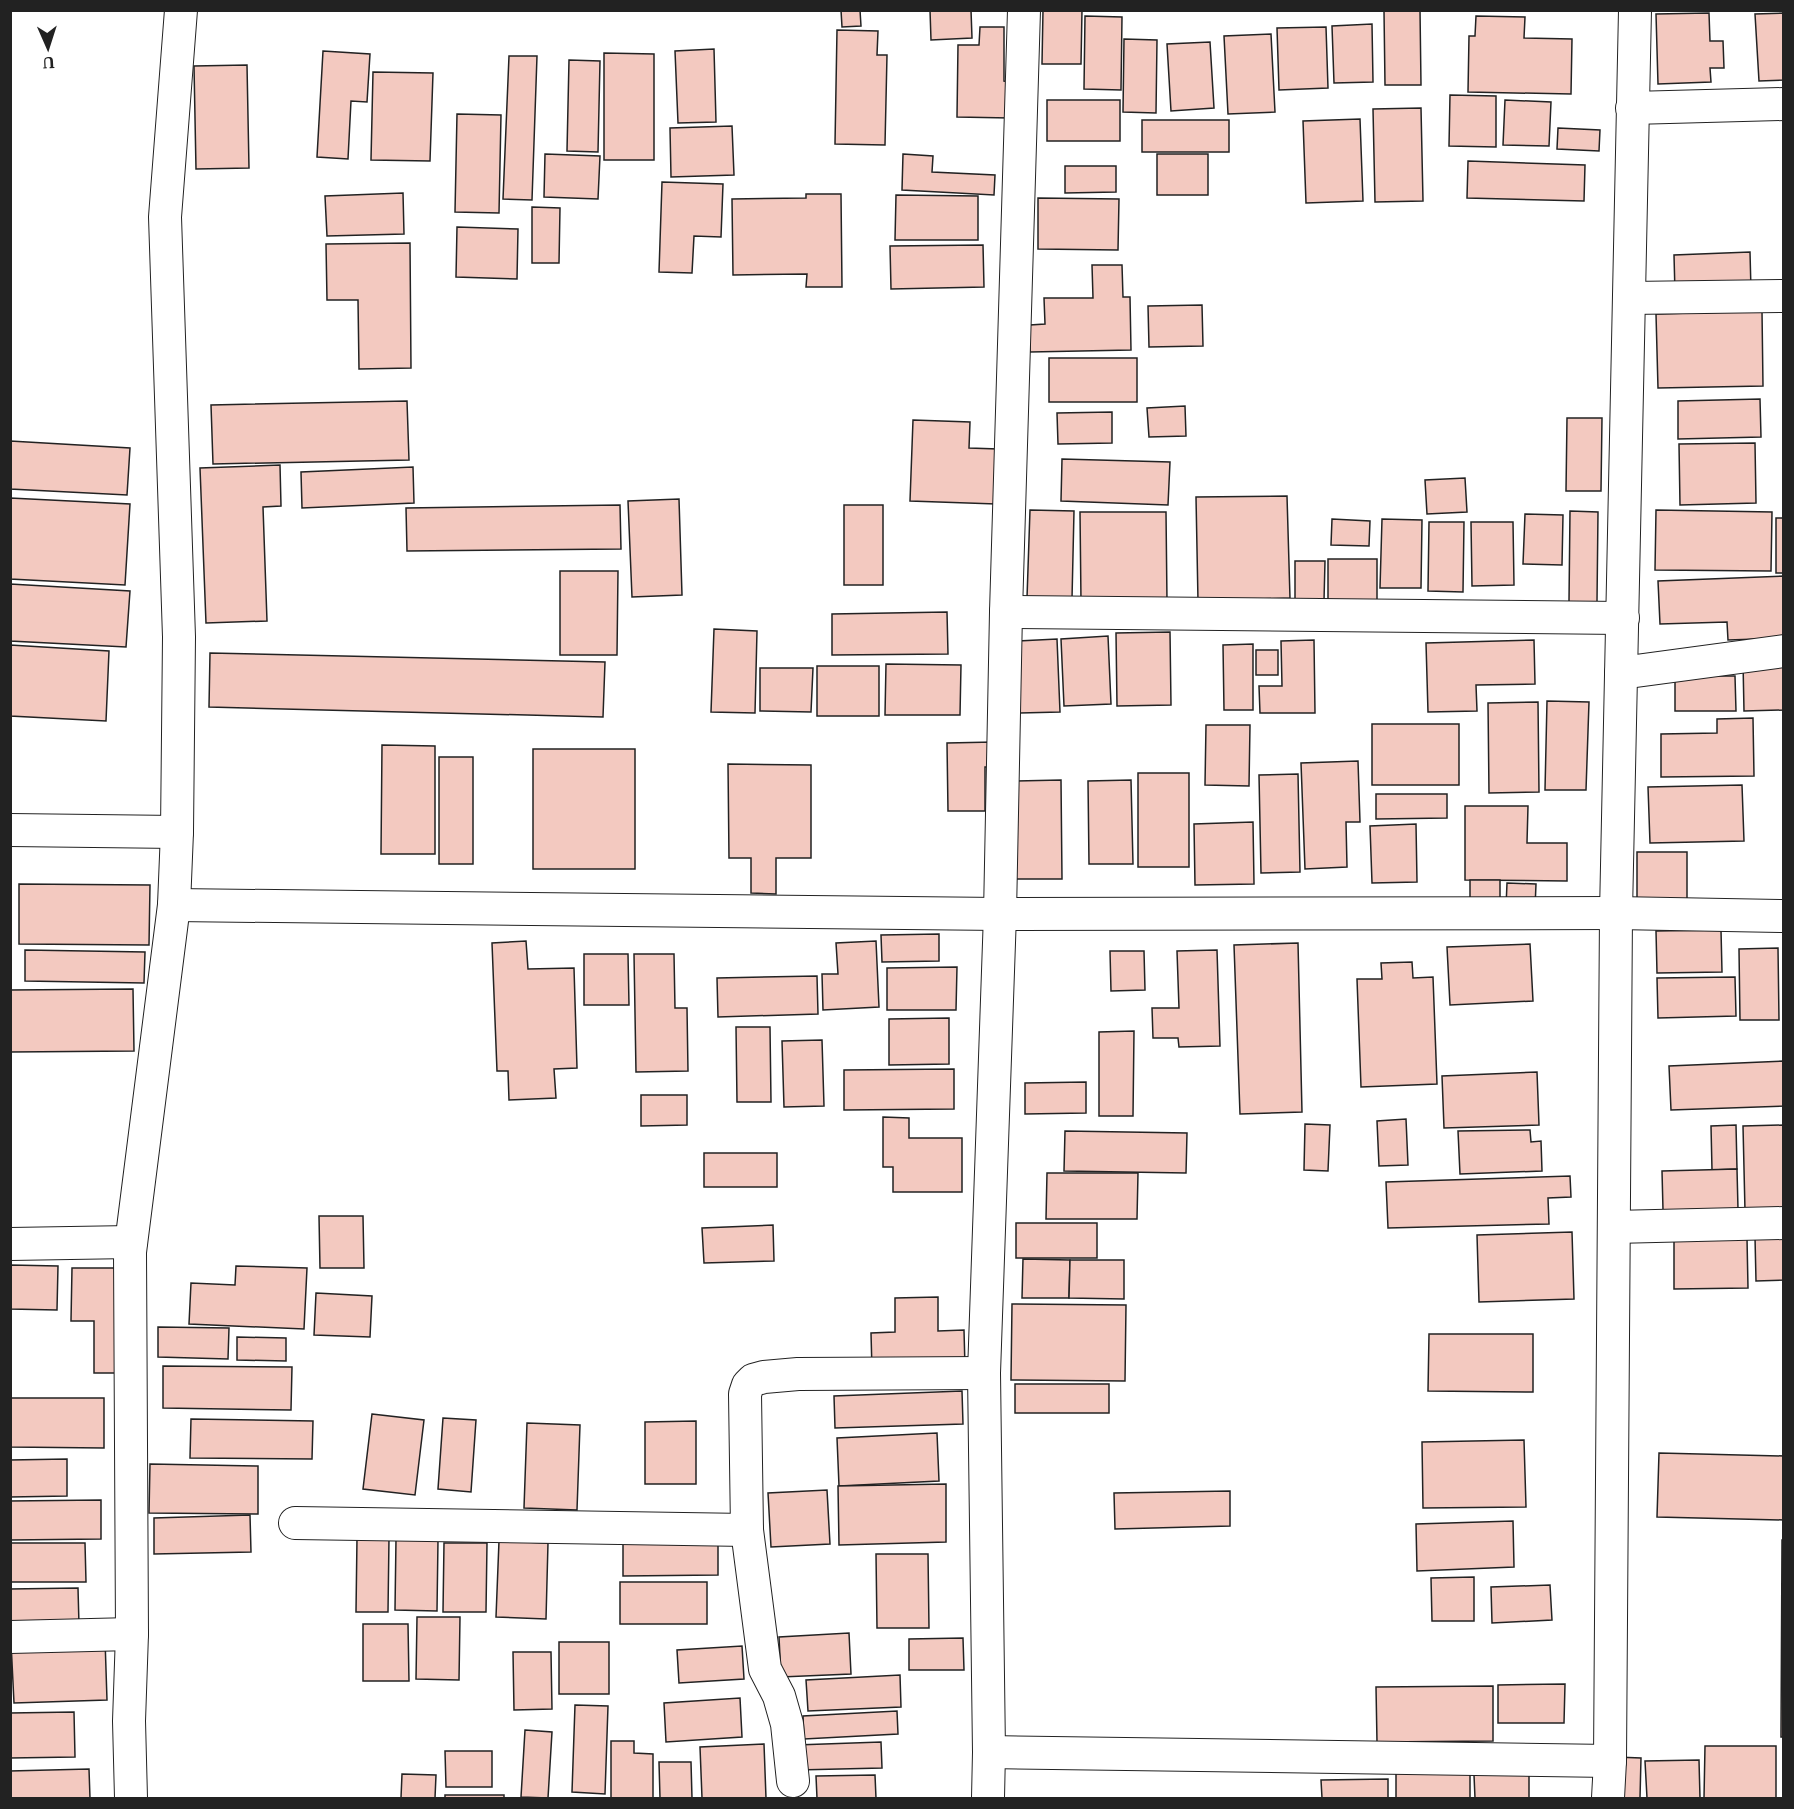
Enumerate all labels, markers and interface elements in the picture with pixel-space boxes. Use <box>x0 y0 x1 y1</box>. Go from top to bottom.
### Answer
north arrow <box>18 18 78 78</box>
text: U <box>42 53 55 73</box>

